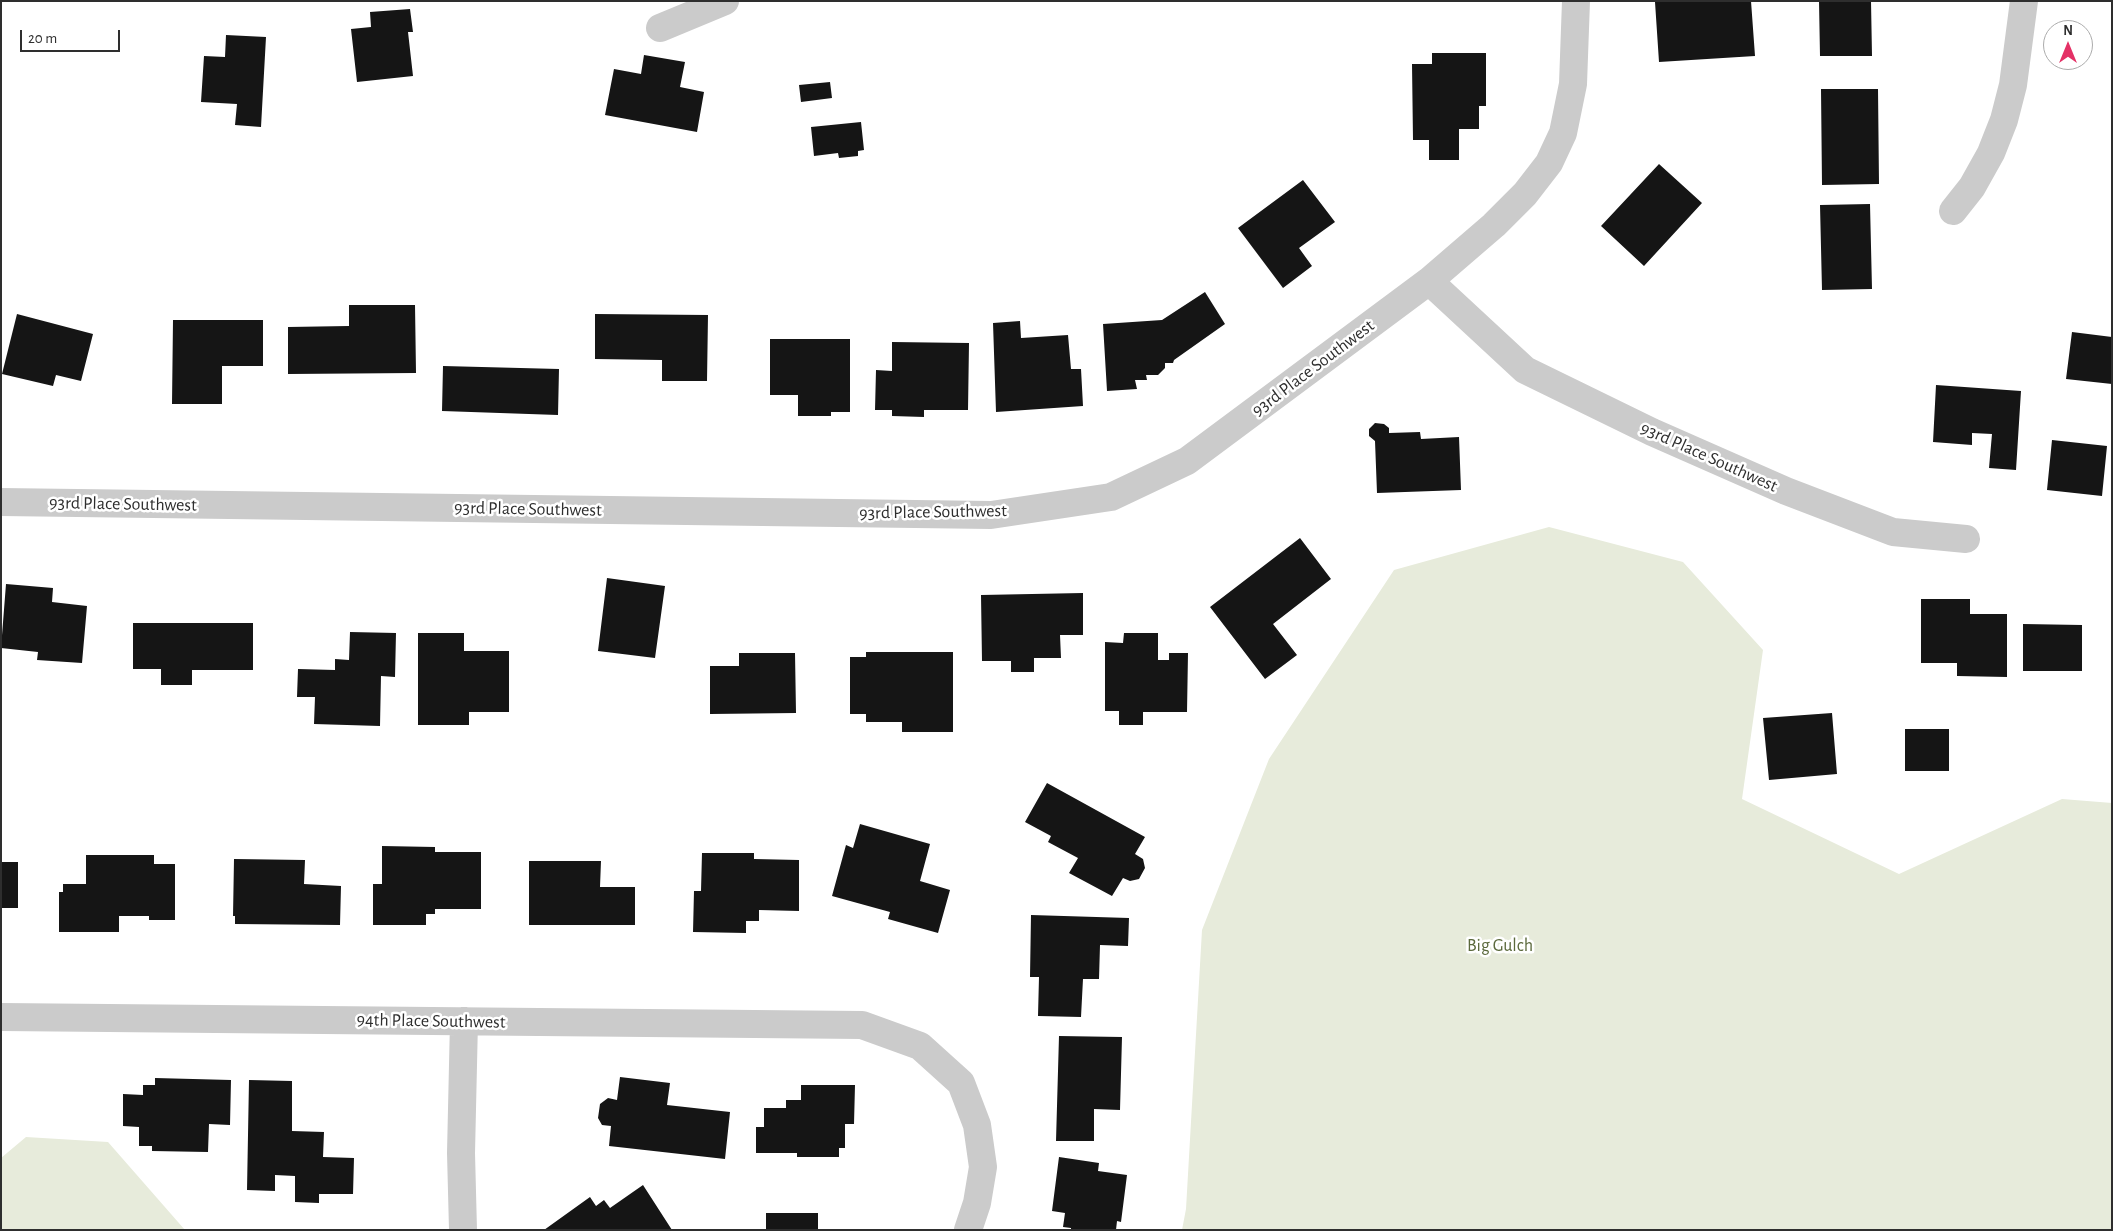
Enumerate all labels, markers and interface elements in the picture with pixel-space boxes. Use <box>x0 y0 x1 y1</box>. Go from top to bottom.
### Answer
scale bar <box>22 20 122 52</box>
north arrow <box>2043 20 2093 70</box>
text: N <box>2063 24 2073 38</box>
text: 20 m <box>28 31 57 46</box>
street label: 93rd Place Southwest <box>1247 315 1379 421</box>
street label: 93rd Place Southwest <box>1637 417 1781 497</box>
street label: 93rd Place Southwest <box>49 492 197 516</box>
street label: 93rd Place Southwest <box>454 497 602 521</box>
street label: 93rd Place Southwest <box>859 500 1007 524</box>
park label: Big Gulch <box>1467 935 1533 957</box>
street label: 94th Place Southwest <box>356 1009 506 1033</box>

